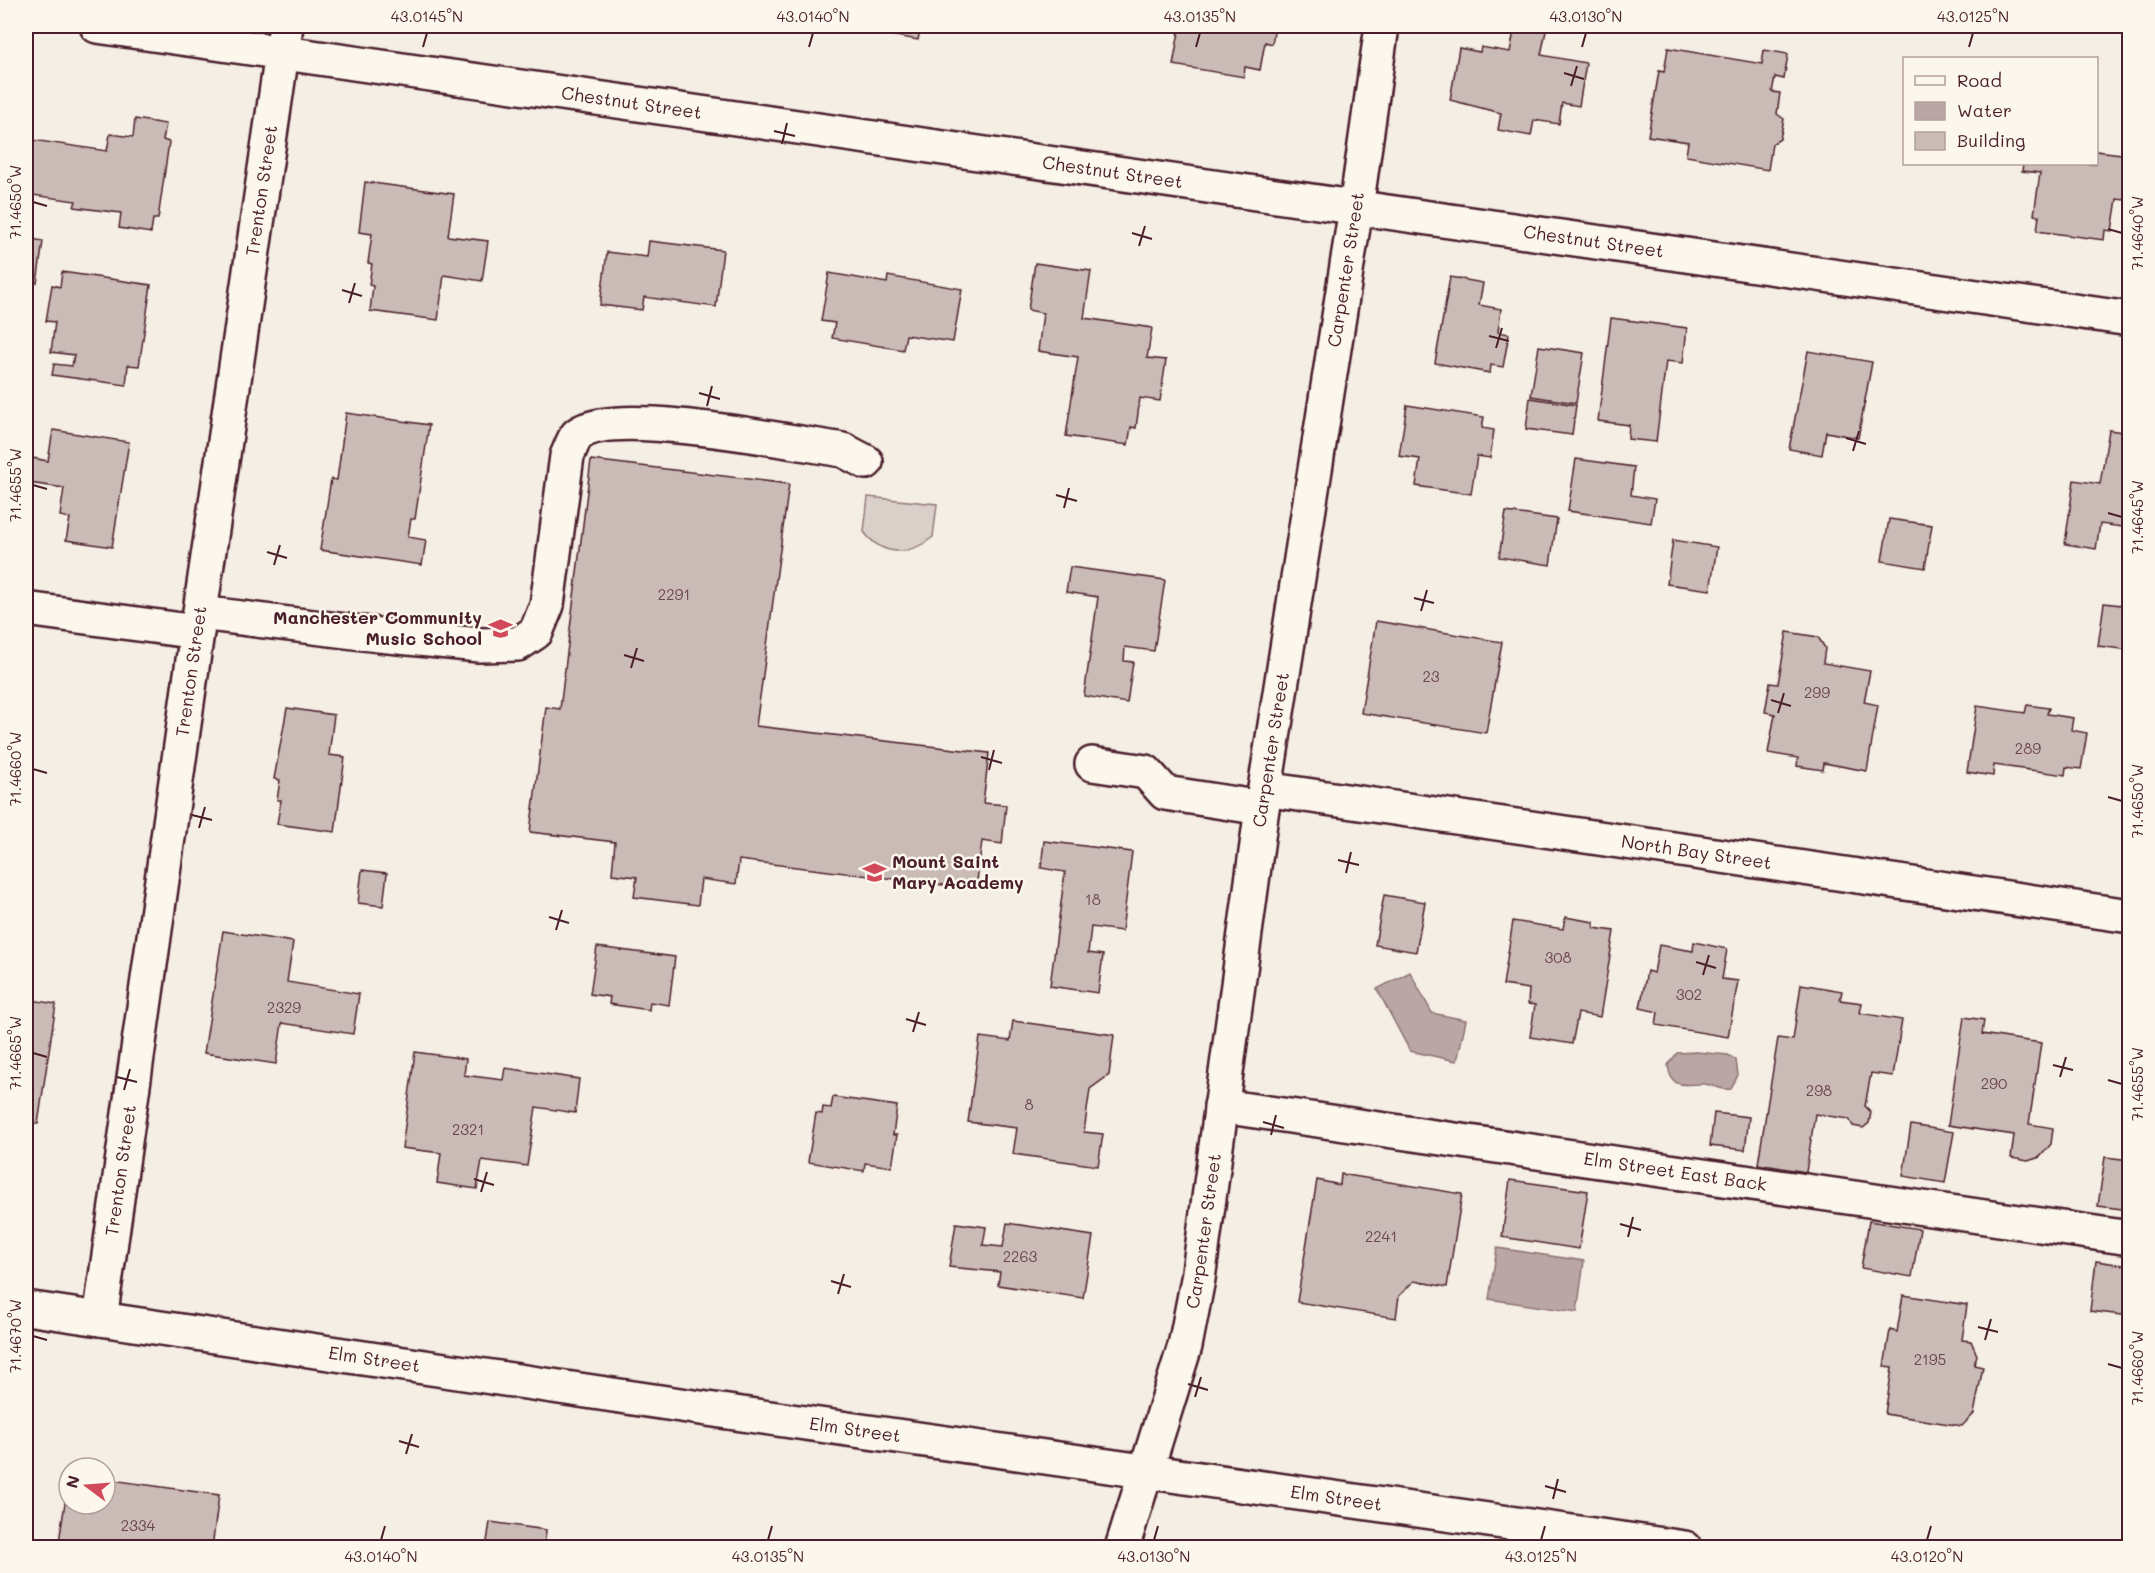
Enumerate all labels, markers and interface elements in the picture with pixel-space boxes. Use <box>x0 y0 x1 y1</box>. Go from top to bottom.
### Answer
text: 43.0145°N <box>391 6 463 26</box>
text: 43.0140°N <box>777 6 849 26</box>
text: 43.0135°N <box>1164 6 1236 26</box>
text: 43.0130°N <box>1550 6 1622 26</box>
text: 43.0125°N <box>1937 6 2009 26</box>
legend <box>1903 57 2098 165</box>
text: Road <box>1957 68 2002 92</box>
street label: Chestnut Street <box>560 80 703 124</box>
text: Water <box>1957 98 2012 122</box>
street label: Trenton Street <box>239 123 282 257</box>
text: Building <box>1957 128 2025 152</box>
street label: Chestnut Street <box>1041 149 1184 193</box>
text: 71.4650°W <box>5 165 25 239</box>
street label: Carpenter Street <box>1321 191 1369 349</box>
text: 71.4640°W <box>2127 196 2147 270</box>
street label: Chestnut Street <box>1522 219 1666 263</box>
text: 71.4655°W <box>5 448 25 522</box>
text: 71.4645°W <box>2127 480 2147 554</box>
house number: 2291 <box>658 584 690 604</box>
street label: Trenton Street <box>169 604 212 738</box>
place label: Manchester Community Music School <box>273 605 482 650</box>
school or university icon: Manchester Community Music School <box>487 615 513 641</box>
house number: 23 <box>1422 666 1440 686</box>
street label: Carpenter Street <box>1246 671 1294 829</box>
house number: 299 <box>1804 682 1830 702</box>
text: 71.4660°W <box>5 732 25 806</box>
house number: 289 <box>2015 738 2041 758</box>
text: 71.4650°W <box>2127 764 2147 838</box>
street label: North Bay Street <box>1620 828 1773 874</box>
place label: Mount Saint Mary Academy <box>892 849 1024 894</box>
school or university icon: Mount Saint Mary Academy <box>861 859 887 885</box>
house number: 18 <box>1085 889 1101 909</box>
house number: 308 <box>1544 947 1572 967</box>
house number: 302 <box>1676 984 1702 1004</box>
house number: 2329 <box>267 997 301 1017</box>
text: 71.4665°W <box>5 1016 25 1090</box>
text: 71.4655°W <box>2127 1047 2147 1121</box>
house number: 290 <box>1981 1073 2007 1093</box>
house number: 298 <box>1806 1080 1832 1100</box>
house number: 8 <box>1024 1094 1034 1114</box>
street label: Trenton Street <box>99 1103 141 1237</box>
house number: 2321 <box>452 1119 484 1139</box>
street label: Elm Street East Back <box>1582 1146 1768 1196</box>
street label: Carpenter Street <box>1179 1152 1226 1311</box>
house number: 2241 <box>1365 1226 1397 1246</box>
house number: 2263 <box>1003 1246 1037 1266</box>
text: 71.4670°W <box>5 1299 25 1373</box>
text: 71.4660°W <box>2127 1331 2147 1405</box>
street label: Elm Street <box>327 1340 422 1377</box>
house number: 2195 <box>1914 1349 1946 1369</box>
street label: Elm Street <box>808 1411 903 1447</box>
north arrow <box>57 1456 117 1516</box>
text: N <box>60 1473 84 1490</box>
street label: Elm Street <box>1289 1479 1384 1516</box>
house number: 2334 <box>121 1515 156 1535</box>
text: 43.0140°N <box>345 1546 417 1566</box>
text: 43.0135°N <box>732 1546 804 1566</box>
text: 43.0130°N <box>1118 1546 1190 1566</box>
text: 43.0125°N <box>1505 1546 1577 1566</box>
text: 43.0120°N <box>1891 1546 1963 1566</box>

